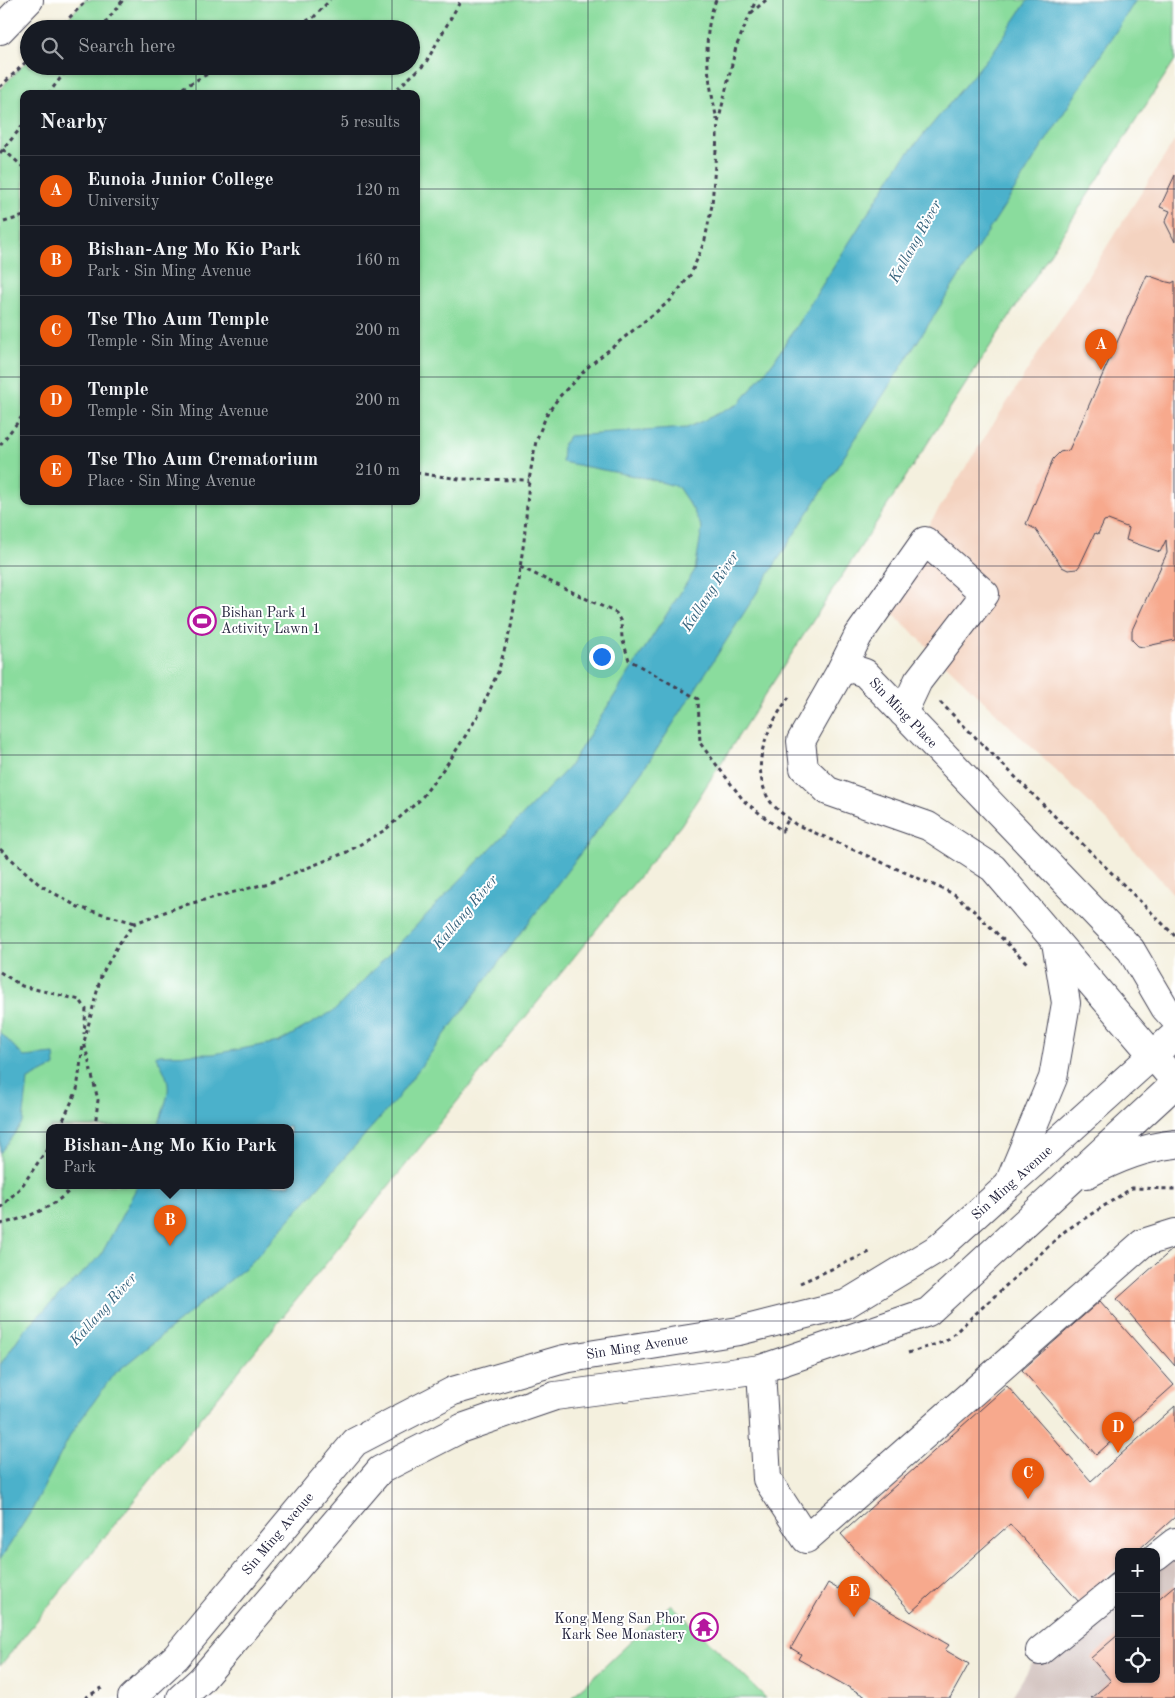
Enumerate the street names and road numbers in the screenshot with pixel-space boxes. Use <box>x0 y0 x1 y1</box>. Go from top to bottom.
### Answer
street label: Sin Ming Place <box>866 675 940 751</box>
street label: Sin Ming Avenue <box>969 1143 1055 1223</box>
street label: Sin Ming Avenue <box>585 1332 689 1362</box>
street label: Sin Ming Avenue <box>240 1490 316 1578</box>

